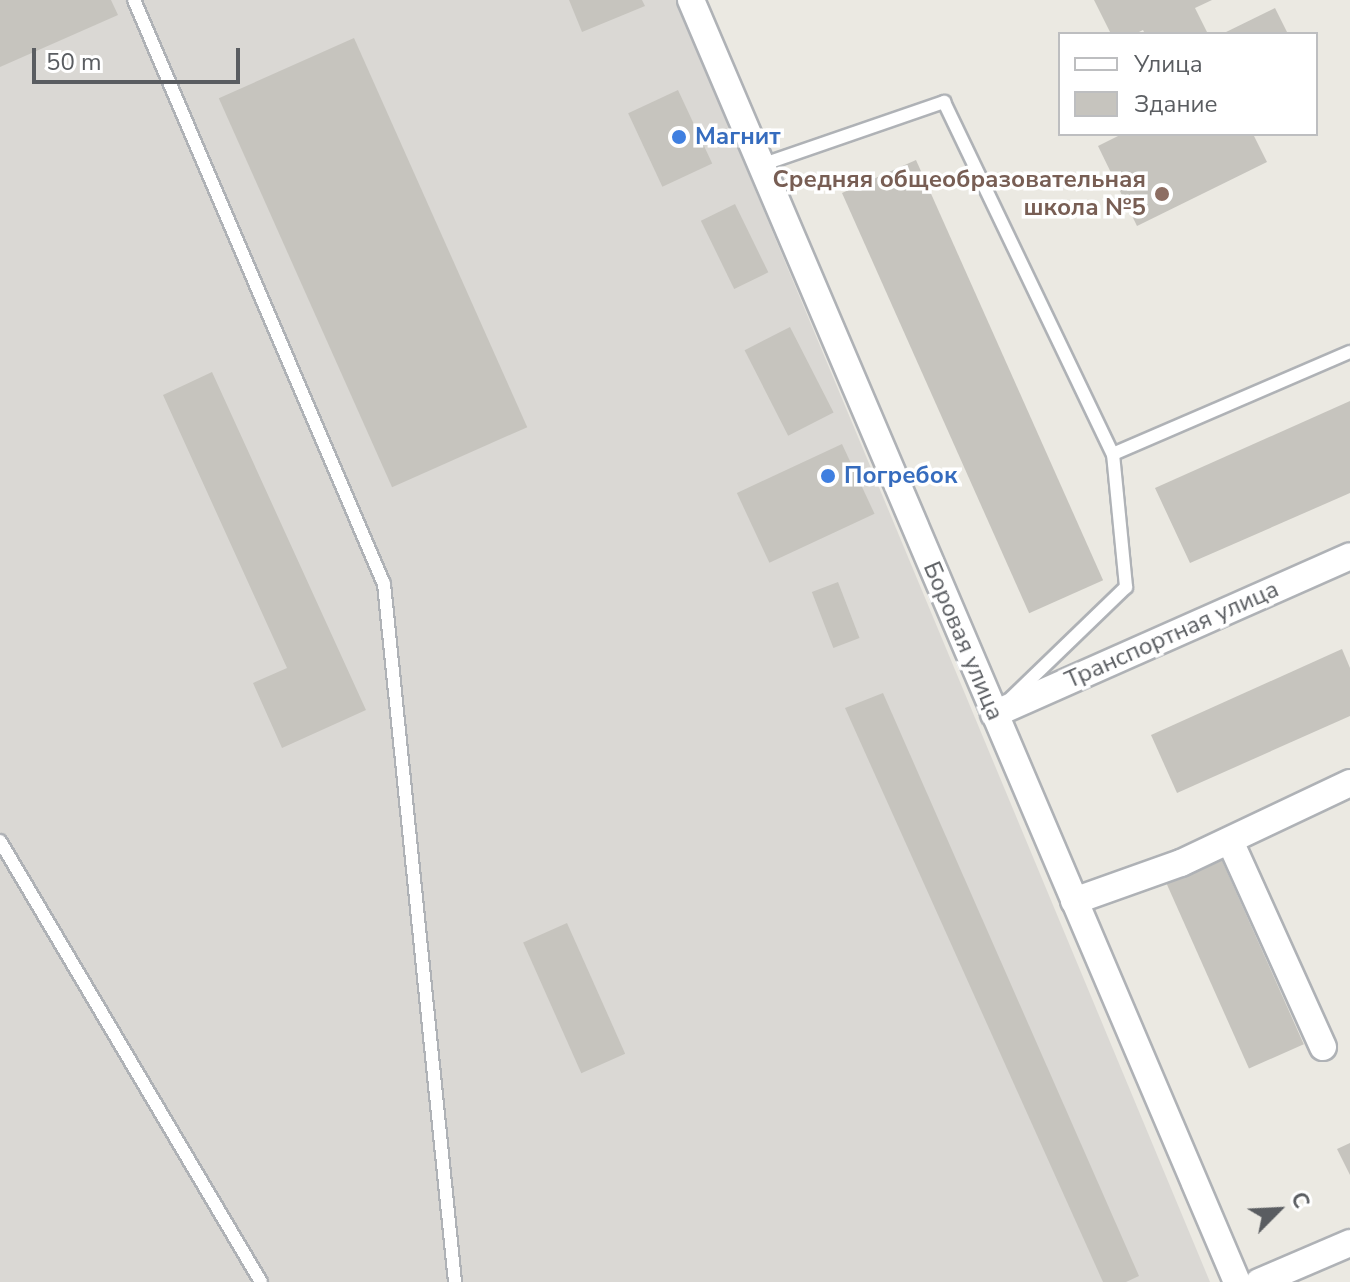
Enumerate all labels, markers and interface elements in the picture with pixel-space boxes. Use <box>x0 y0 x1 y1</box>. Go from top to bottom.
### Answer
scale bar <box>36 32 244 82</box>
legend <box>1058 32 1318 136</box>
text: 50 m <box>46 46 102 78</box>
text: Улица <box>1134 48 1203 80</box>
text: Здание <box>1134 88 1218 120</box>
place label: Магнит <box>695 123 781 151</box>
marker: Магнит <box>670 128 688 146</box>
place label: Средняя общеобразовательная школа №5 <box>773 166 1146 222</box>
marker: Средняя общеобразовательная школа №5 <box>1153 185 1171 203</box>
place label: Погребок <box>844 462 957 490</box>
marker: Погребок <box>819 467 837 485</box>
street label: Боровая улица <box>917 557 1009 725</box>
street label: Транспортная улица <box>1061 575 1283 695</box>
north arrow <box>1238 1170 1318 1250</box>
text: С <box>1283 1187 1317 1213</box>

